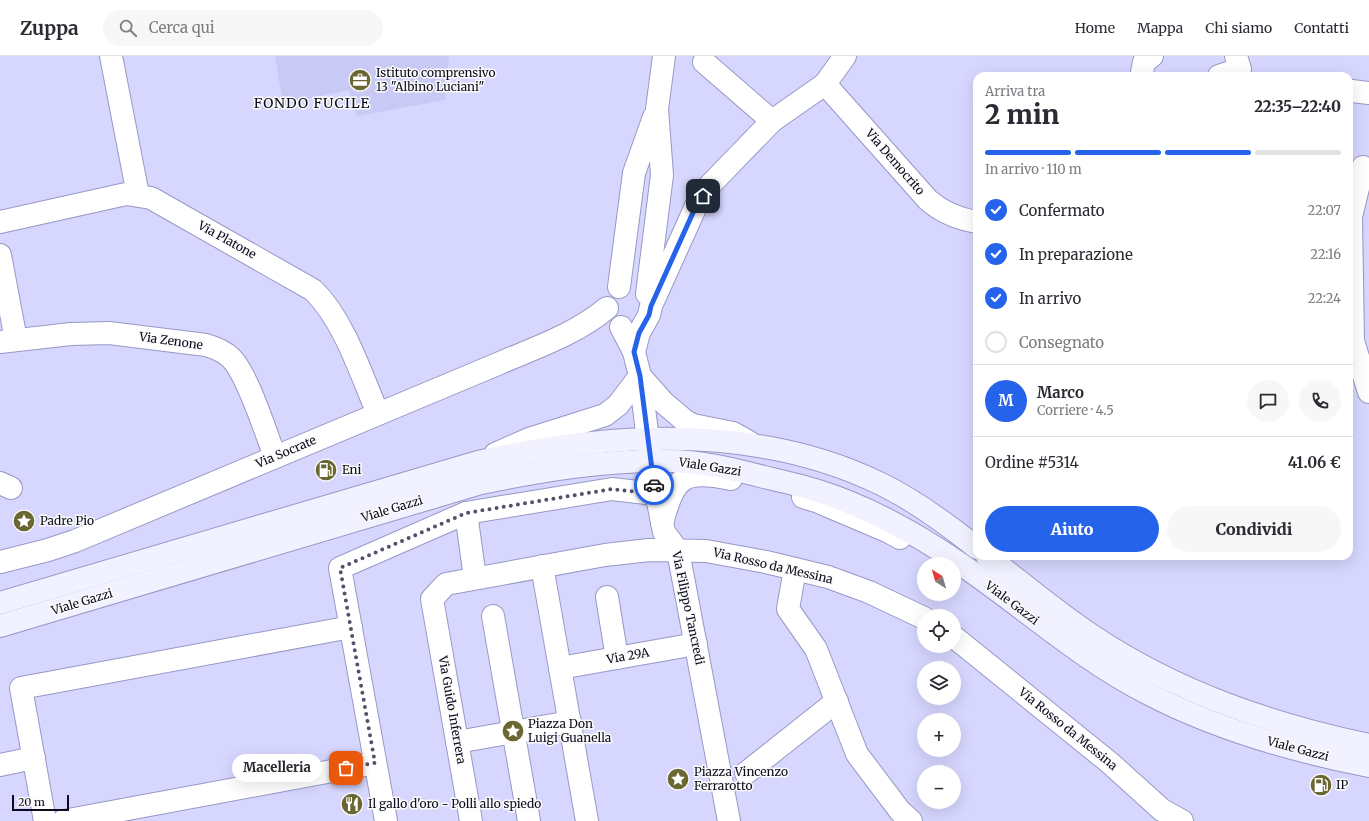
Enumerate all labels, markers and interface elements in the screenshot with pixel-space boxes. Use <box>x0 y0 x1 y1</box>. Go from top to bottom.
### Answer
search box <box>103 10 383 46</box>
text: Zuppa <box>20 16 79 40</box>
icon: search <box>117 17 139 39</box>
text: Cerca qui <box>149 18 215 37</box>
text: Home <box>1075 19 1115 37</box>
text: Mappa <box>1137 19 1183 37</box>
text: Chi siamo <box>1205 19 1272 37</box>
text: Contatti <box>1294 19 1349 37</box>
place label: Istituto comprensivo 13 "Albino Luciani" <box>376 65 496 94</box>
office icon: Istituto comprensivo 13 "Albino Luciani" <box>347 67 373 93</box>
text: Arriva tra <box>985 83 1045 100</box>
district label: FONDO FUCILE <box>254 94 370 112</box>
text: 22:35–22:40 <box>1254 97 1341 116</box>
text: 2 min <box>985 98 1059 131</box>
street label: Via Democrito <box>862 125 928 198</box>
text: In arrivo · 110 m <box>985 161 1082 178</box>
pin <box>686 179 720 213</box>
icon: home <box>692 185 714 207</box>
icon: check <box>985 199 1007 221</box>
text: Confermato <box>1019 201 1104 220</box>
text: 22:07 <box>1308 202 1341 219</box>
street label: Via Platone <box>195 217 259 262</box>
icon: check <box>985 243 1007 265</box>
text: In preparazione <box>1019 245 1133 264</box>
text: 22:16 <box>1310 246 1341 263</box>
icon: check <box>985 287 1007 309</box>
text: In arrivo <box>1019 289 1081 308</box>
text: 22:24 <box>1308 290 1341 307</box>
street label: Via Zenone <box>137 328 204 352</box>
text: Consegnato <box>1019 333 1104 352</box>
button: chat <box>1247 380 1289 422</box>
button: phone <box>1299 380 1341 422</box>
text: Marco <box>1037 383 1084 402</box>
text: M <box>998 391 1014 410</box>
text: Corriere · 4.5 <box>1037 402 1114 419</box>
street label: Via Socrate <box>252 432 318 471</box>
text: Ordine #5314 <box>985 453 1079 472</box>
text: 41.06 € <box>1288 453 1341 472</box>
street label: Viale Gazzi <box>677 454 743 479</box>
fuel station icon: Eni <box>313 457 339 483</box>
place label: Eni <box>342 462 362 477</box>
courier <box>634 465 674 505</box>
icon: car <box>643 474 665 496</box>
street label: Viale Gazzi <box>358 492 424 525</box>
button: Aiuto <box>985 506 1159 552</box>
button: Condividi <box>1167 506 1341 552</box>
place icon: Padre Pio <box>11 508 37 534</box>
place label: Padre Pio <box>40 513 94 528</box>
street label: Via Rosso da Messina <box>711 544 835 587</box>
street label: Via Filippo Tancredi <box>669 549 708 666</box>
north arrow <box>917 557 961 601</box>
map controls <box>917 557 961 809</box>
street label: Viale Gazzi <box>982 577 1042 628</box>
street label: Viale Gazzi <box>48 585 114 618</box>
button: locate <box>917 609 961 653</box>
street label: Via 29A <box>604 644 651 667</box>
street label: Via Guido Inferrera <box>435 654 469 766</box>
button: layers <box>917 661 961 705</box>
street label: Via Rosso da Messina <box>1015 684 1121 773</box>
button: + <box>917 713 961 757</box>
place label: Piazza Don Luigi Guanella <box>528 716 612 745</box>
place icon: Piazza Don Luigi Guanella <box>500 718 526 744</box>
street label: Viale Gazzi <box>1265 733 1331 764</box>
pin <box>329 751 363 785</box>
callout: Macelleria <box>232 754 322 782</box>
icon: bag <box>335 757 357 779</box>
text: Macelleria <box>243 759 311 776</box>
place label: Piazza Vincenzo Ferrarotto <box>694 764 788 793</box>
button: − <box>917 765 961 809</box>
place icon: Piazza Vincenzo Ferrarotto <box>665 766 691 792</box>
fuel station icon: IP <box>1308 772 1334 798</box>
place label: IP <box>1336 777 1348 792</box>
restaurant icon: Il gallo d'oro - Polli allo spiedo <box>339 791 365 817</box>
scale bar <box>12 793 69 812</box>
text: 20 m <box>18 795 45 809</box>
place label: Il gallo d'oro - Polli allo spiedo <box>368 796 541 811</box>

